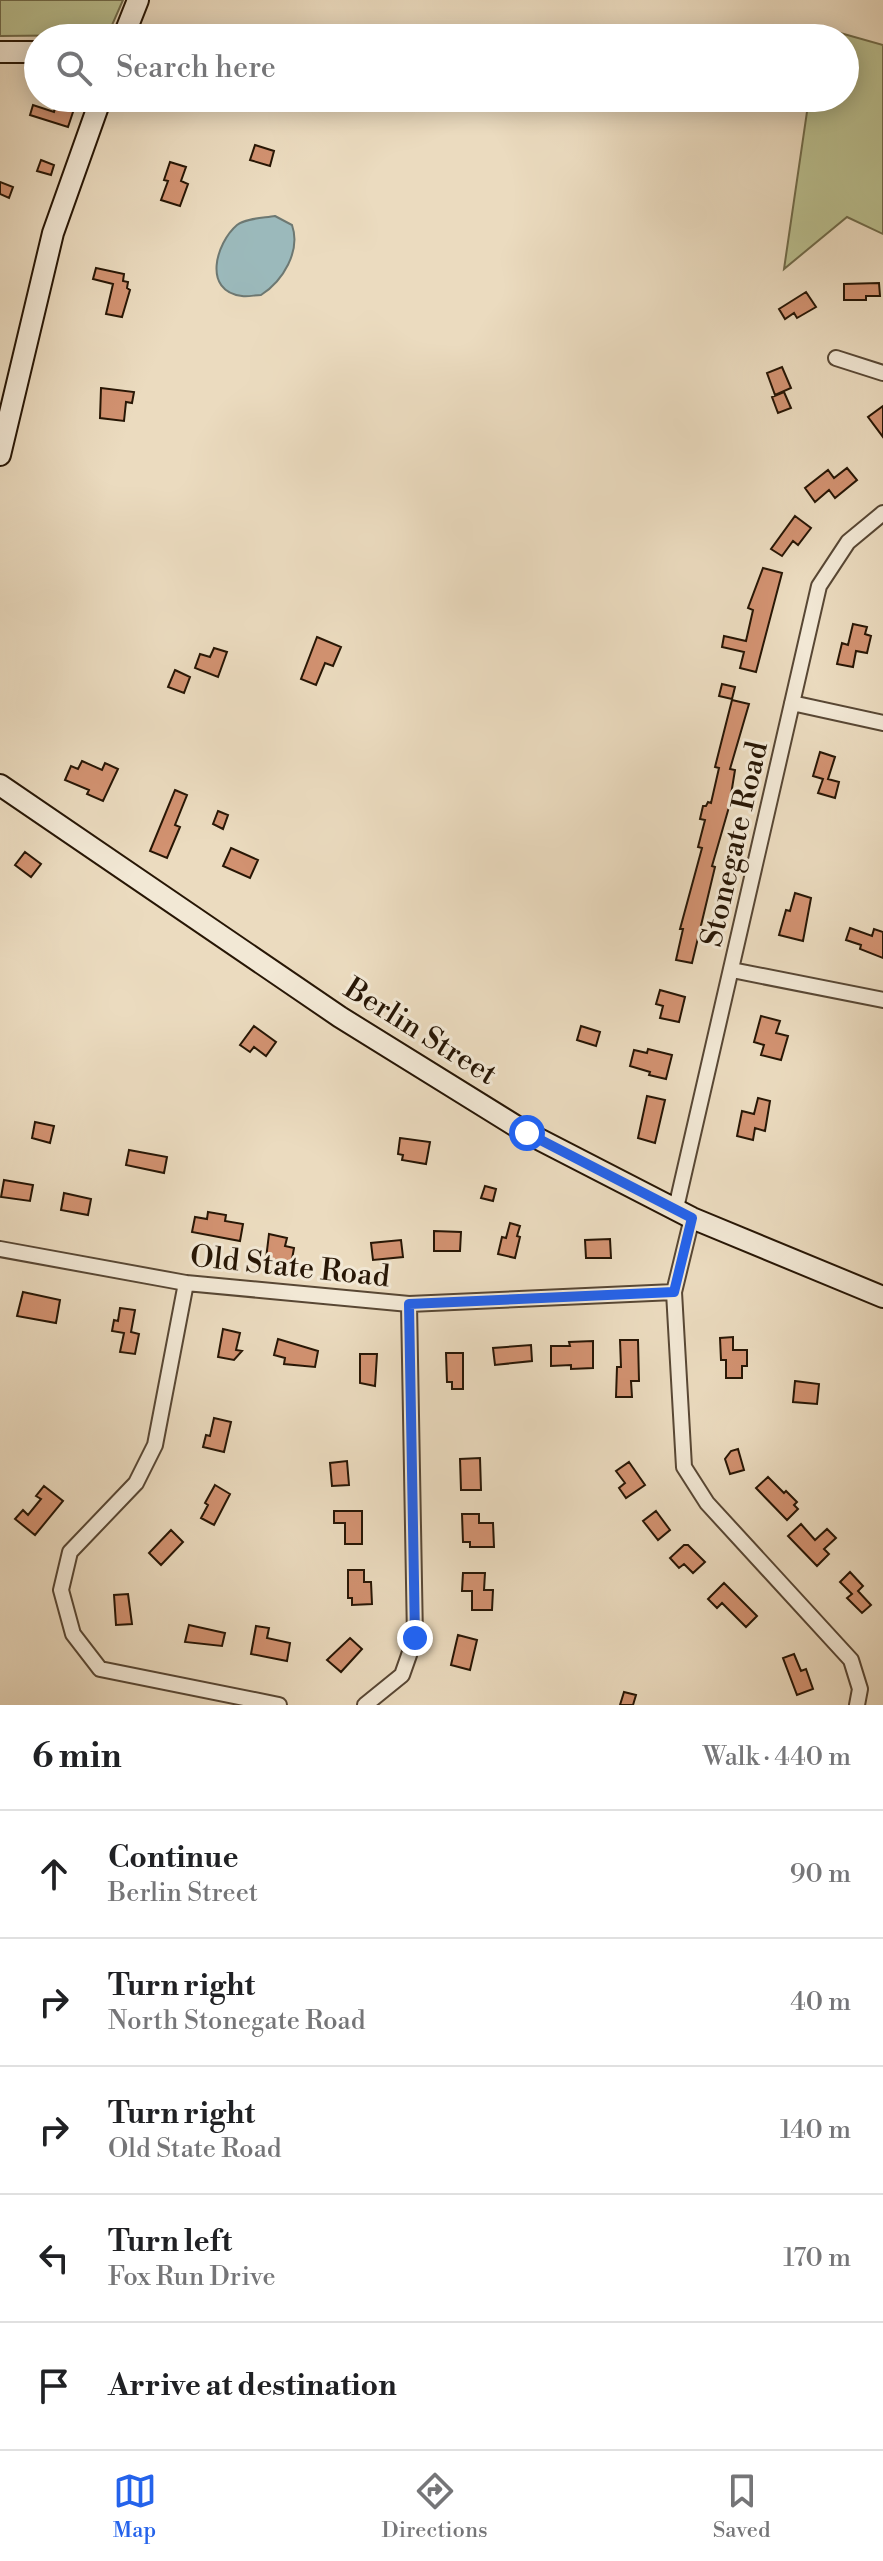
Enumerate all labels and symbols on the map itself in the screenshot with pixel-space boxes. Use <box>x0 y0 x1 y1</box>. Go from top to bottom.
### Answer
street label: Stonegate Road <box>693 738 777 951</box>
street label: Berlin Street <box>336 969 504 1094</box>
route start <box>509 1115 545 1151</box>
street label: Old State Road <box>188 1238 392 1296</box>
route end <box>397 1620 433 1656</box>

